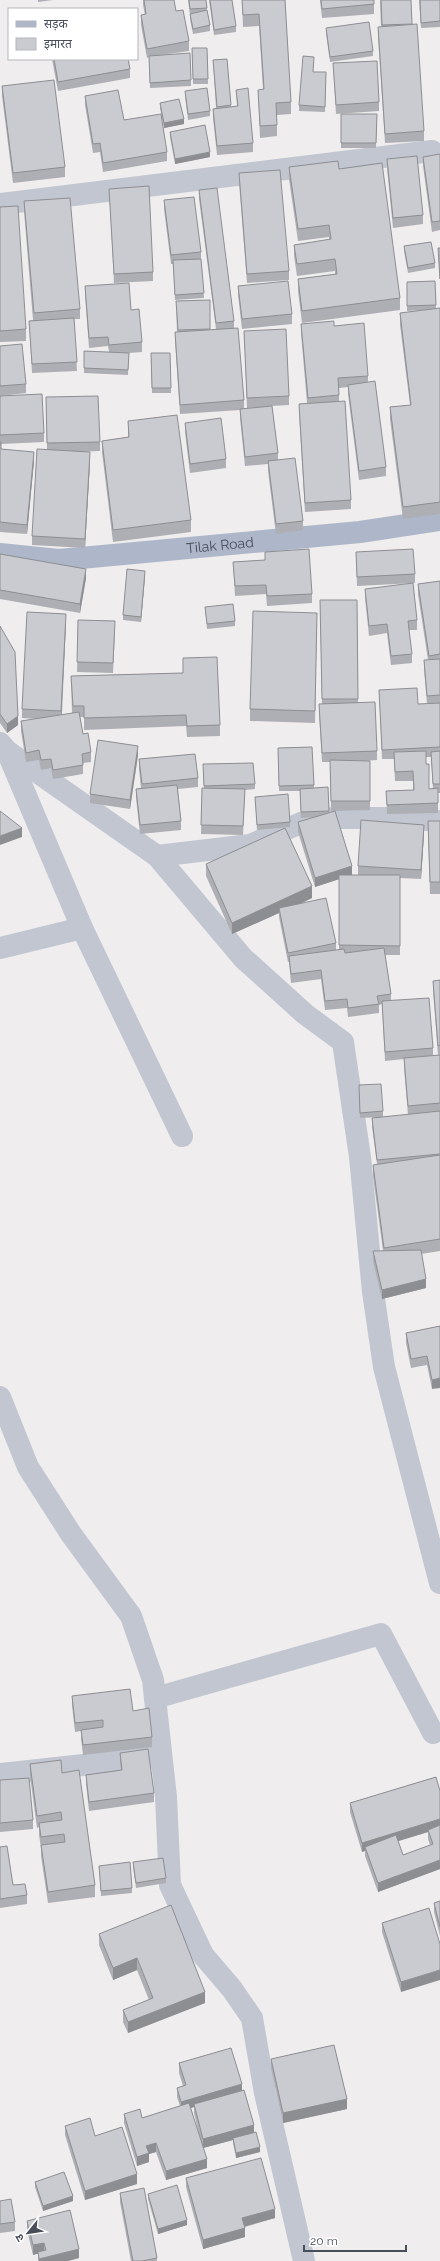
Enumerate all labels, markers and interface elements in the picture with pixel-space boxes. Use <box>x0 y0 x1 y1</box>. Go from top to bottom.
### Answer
legend <box>8 8 138 60</box>
text: सड़क <box>44 17 69 31</box>
text: इमारत <box>44 37 73 51</box>
street label: Tilak Road <box>186 534 254 556</box>
north arrow <box>8 2213 48 2253</box>
scale bar <box>304 2227 406 2253</box>
text: उ <box>12 2231 27 2244</box>
text: 20 m <box>310 2234 338 2248</box>

